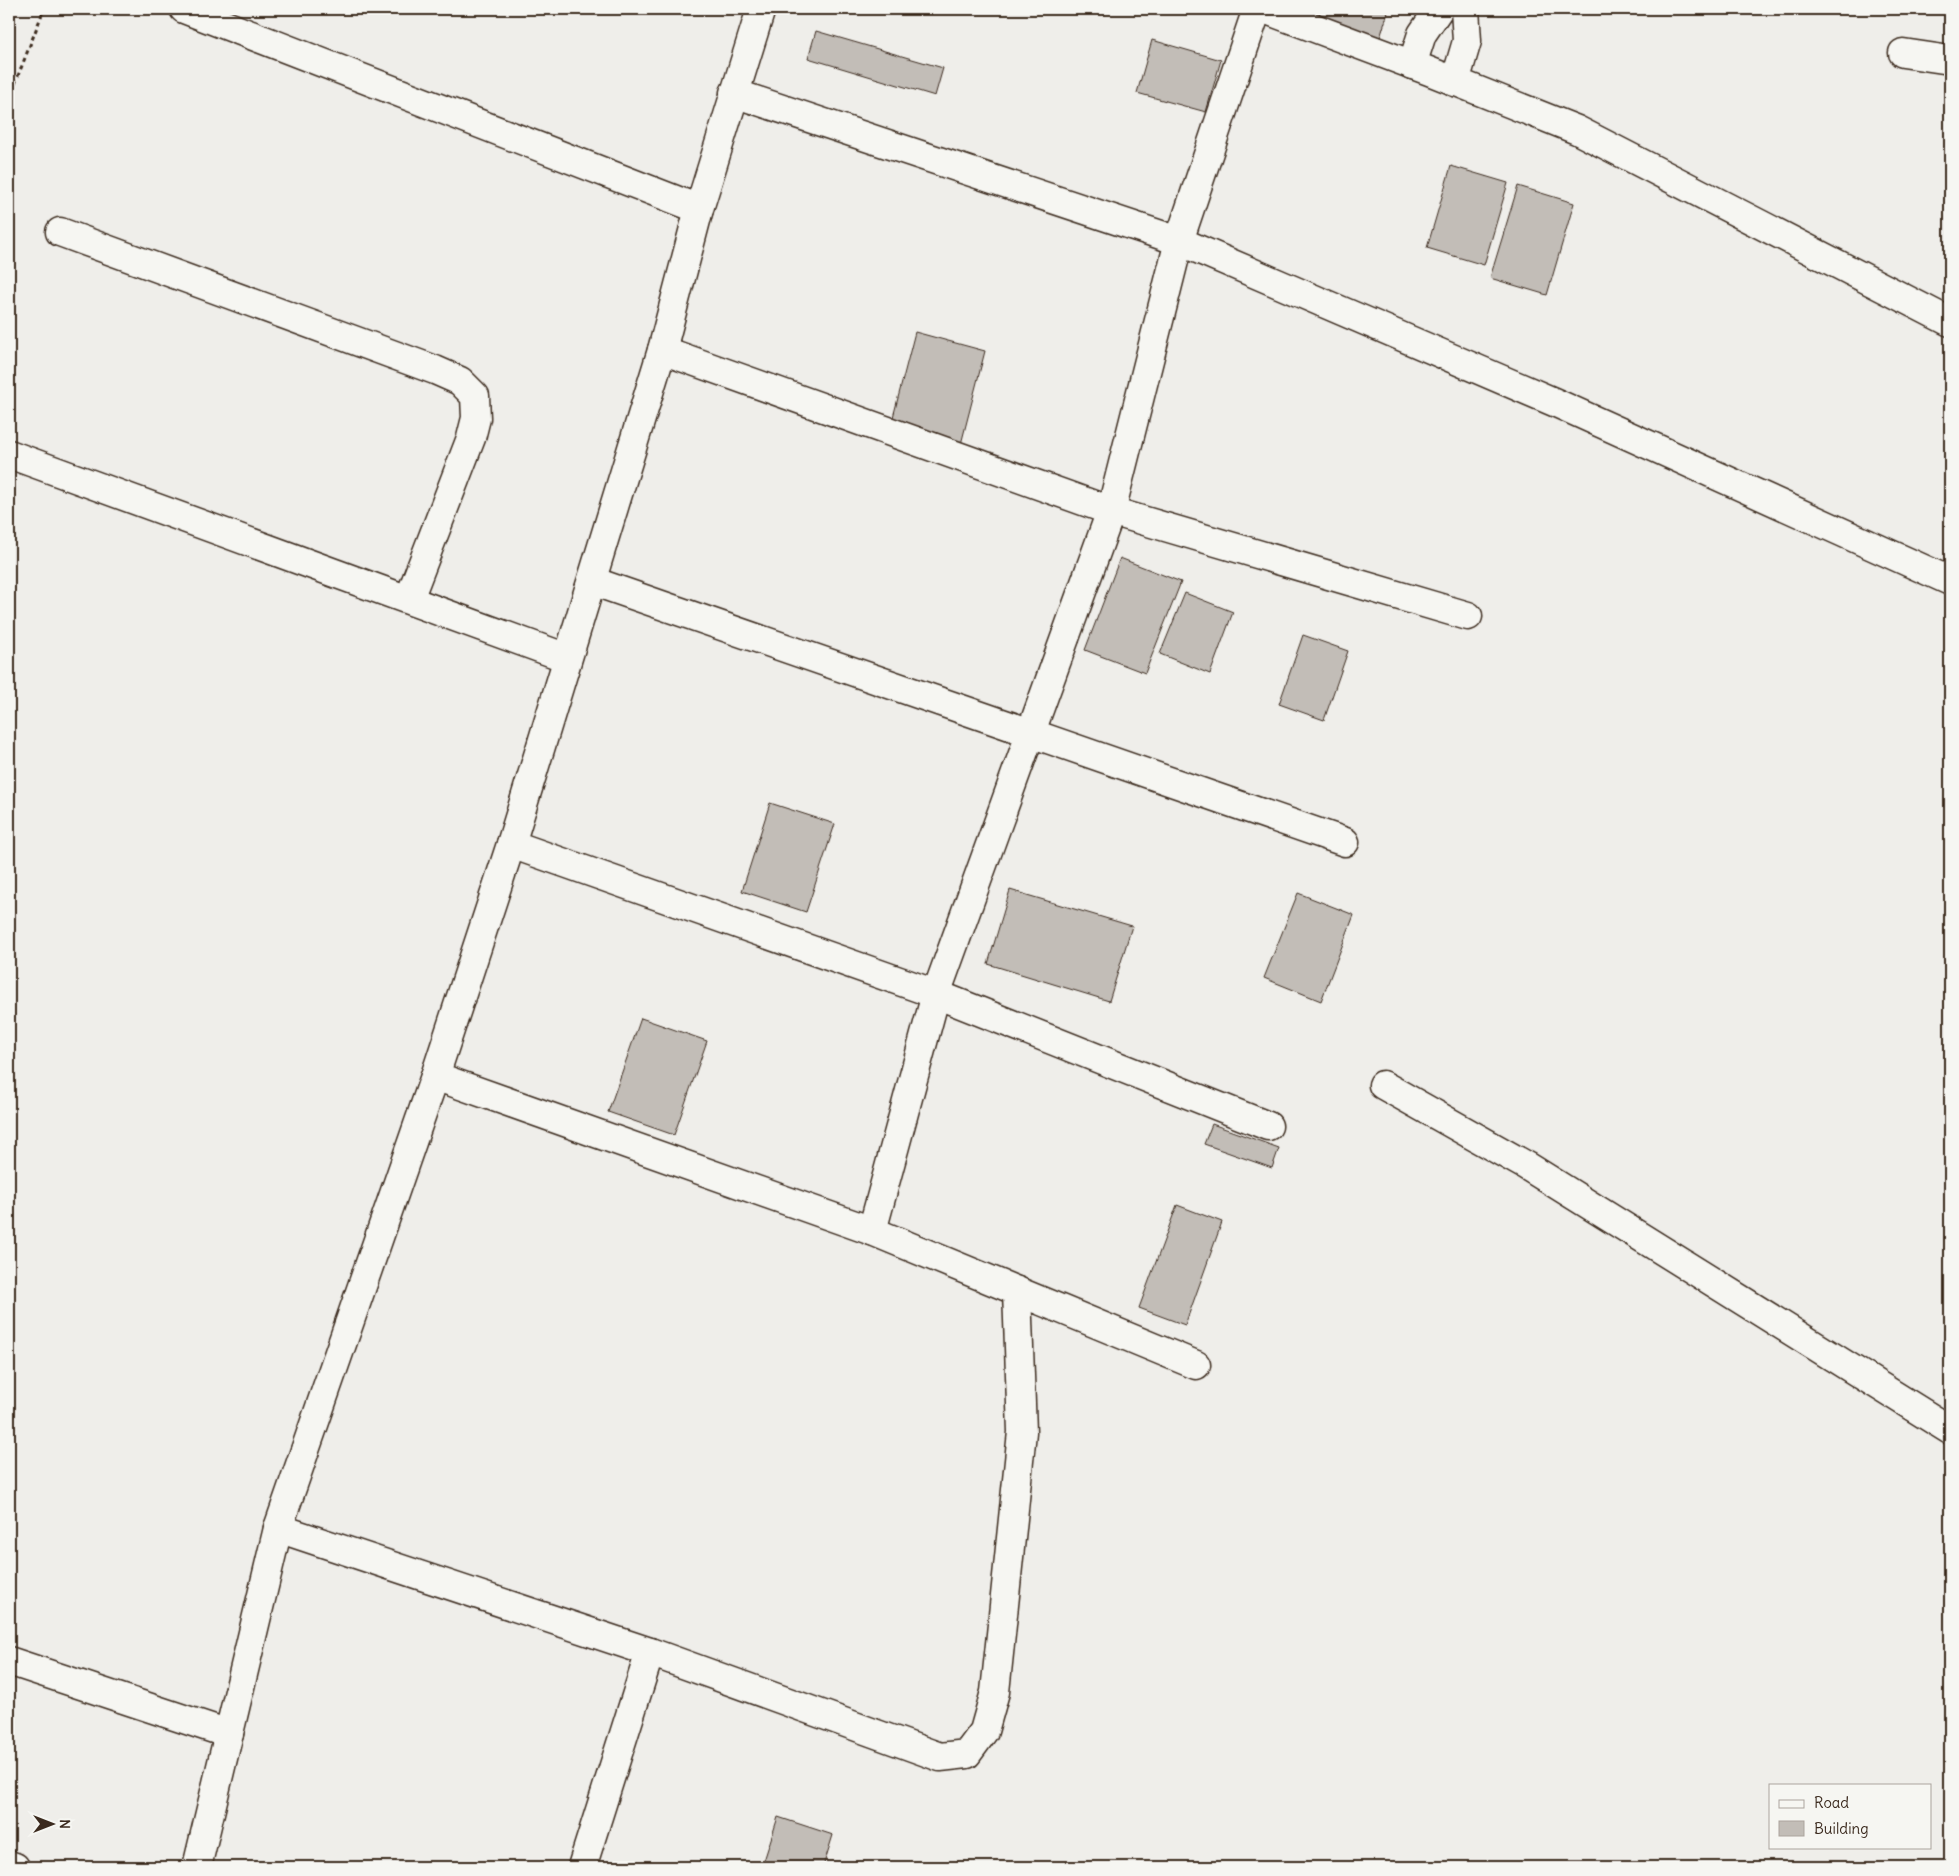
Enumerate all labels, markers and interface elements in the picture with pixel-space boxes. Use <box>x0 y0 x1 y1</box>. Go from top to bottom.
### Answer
legend <box>1769 1784 1932 1848</box>
text: Road <box>1814 1793 1849 1812</box>
north arrow <box>28 1798 78 1848</box>
text: N <box>56 1819 74 1829</box>
text: Building <box>1814 1819 1869 1838</box>

